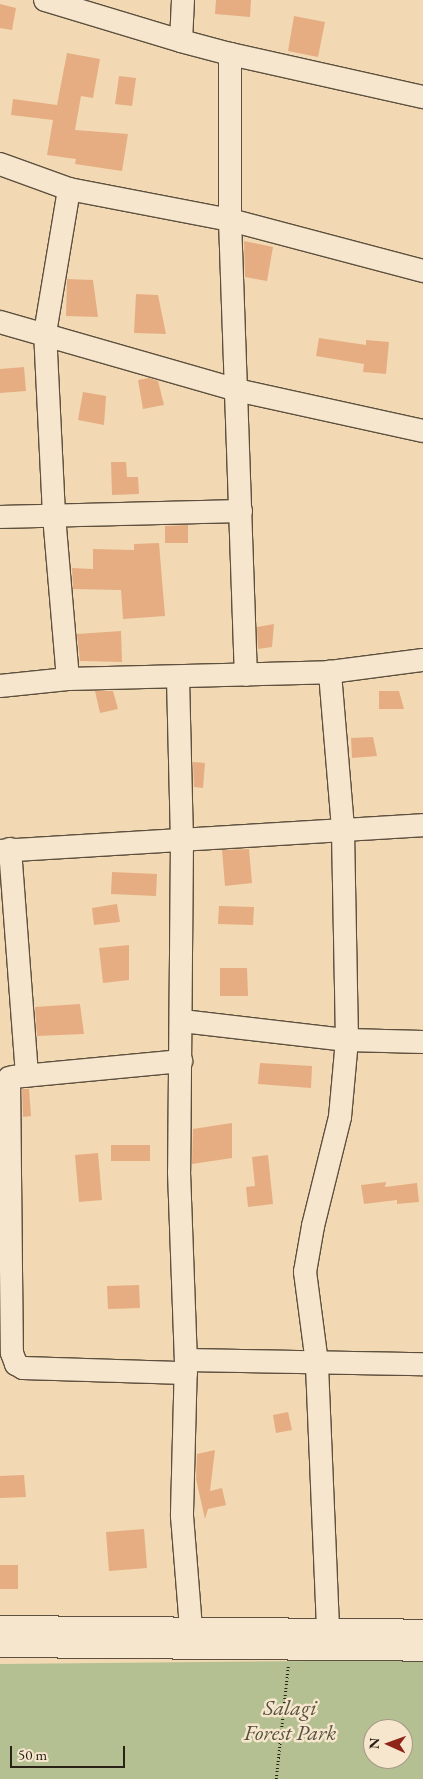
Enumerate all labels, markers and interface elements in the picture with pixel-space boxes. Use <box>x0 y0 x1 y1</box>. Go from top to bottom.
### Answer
park label: Salagi Forest Park <box>244 1694 336 1745</box>
north arrow <box>363 1719 413 1769</box>
scale bar <box>12 1736 128 1768</box>
text: N <box>365 1738 383 1749</box>
text: 50 m <box>18 1745 47 1764</box>

